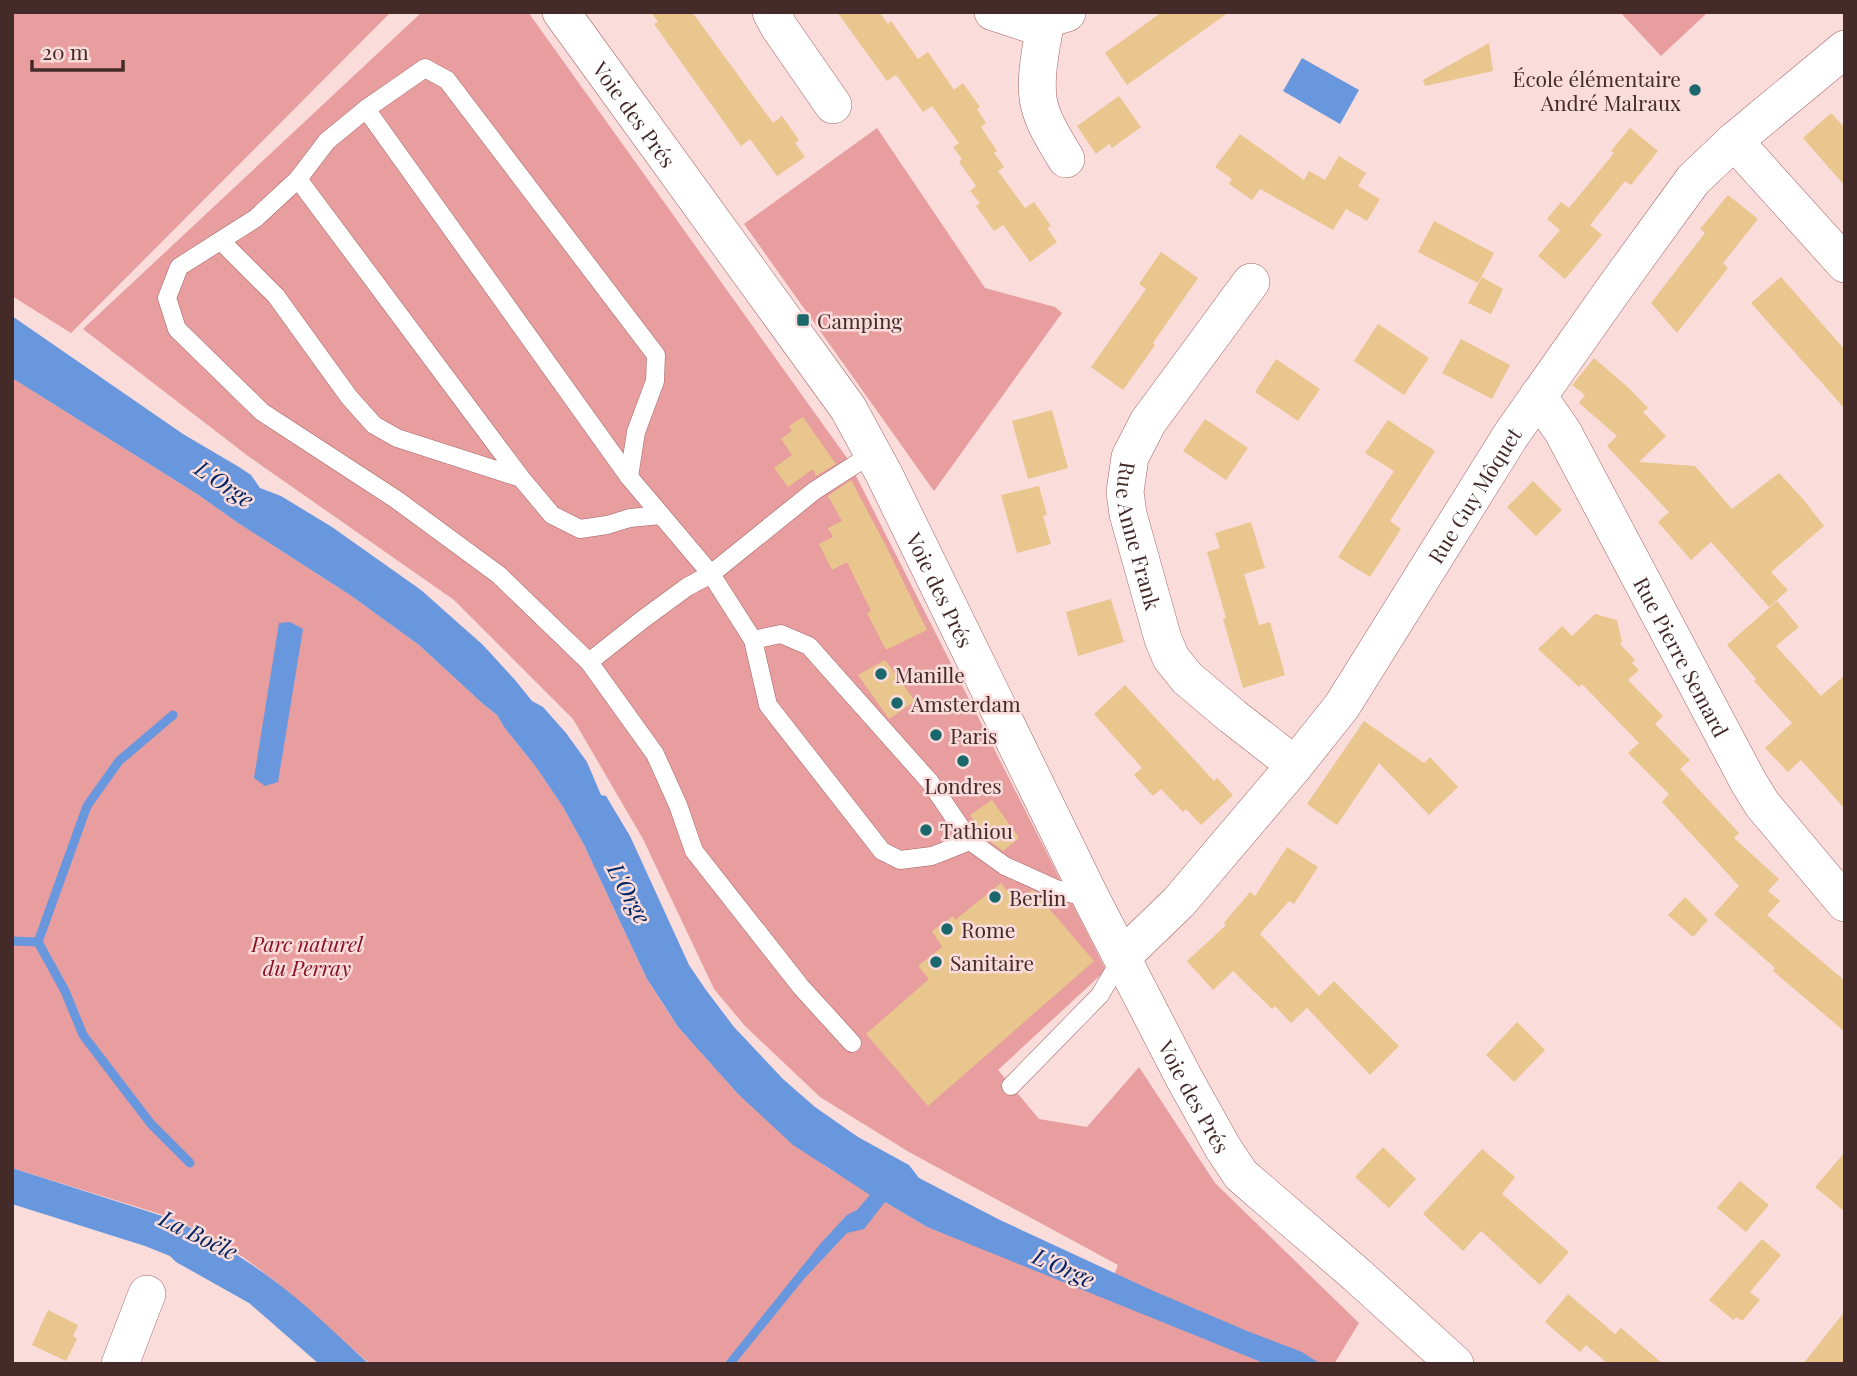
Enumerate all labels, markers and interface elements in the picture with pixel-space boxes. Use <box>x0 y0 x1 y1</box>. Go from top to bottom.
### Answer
scale bar <box>32 28 122 72</box>
text: 20 m <box>42 37 89 65</box>
street label: Voie des Prés <box>587 55 683 173</box>
place label: École élémentaire André Malraux <box>1513 64 1681 116</box>
marker: École élémentaire André Malraux <box>1687 82 1703 98</box>
place label: Camping <box>817 306 902 334</box>
marker: Camping <box>795 312 811 328</box>
street label: Rue Guy Môquet <box>1421 421 1527 568</box>
water label: L'Orge <box>189 452 261 514</box>
street label: Rue Anne Frank <box>1111 460 1168 613</box>
street label: Voie des Prés <box>900 527 980 652</box>
street label: Rue Pierre Semard <box>1628 572 1736 741</box>
place label: Manille <box>895 660 965 688</box>
marker: Manille <box>873 666 889 682</box>
place label: Amsterdam <box>910 689 1021 717</box>
marker: Amsterdam <box>889 695 905 711</box>
place label: Paris <box>950 721 997 749</box>
marker: Paris <box>928 727 944 743</box>
marker: Londres <box>955 753 971 769</box>
place label: Londres <box>924 771 1002 799</box>
place label: Tathiou <box>940 816 1013 844</box>
marker: Tathiou <box>918 822 934 838</box>
water label: L'Orge <box>601 856 659 929</box>
place label: Berlin <box>1009 883 1067 911</box>
marker: Berlin <box>987 889 1003 905</box>
place label: Rome <box>961 915 1015 943</box>
marker: Rome <box>939 921 955 937</box>
park label: Parc naturel du Perray <box>250 929 364 981</box>
place label: Sanitaire <box>950 948 1034 976</box>
marker: Sanitaire <box>928 954 944 970</box>
street label: Voie des Prés <box>1152 1034 1237 1158</box>
water label: La Boële <box>154 1201 243 1266</box>
water label: L'Orge <box>1027 1239 1100 1294</box>

